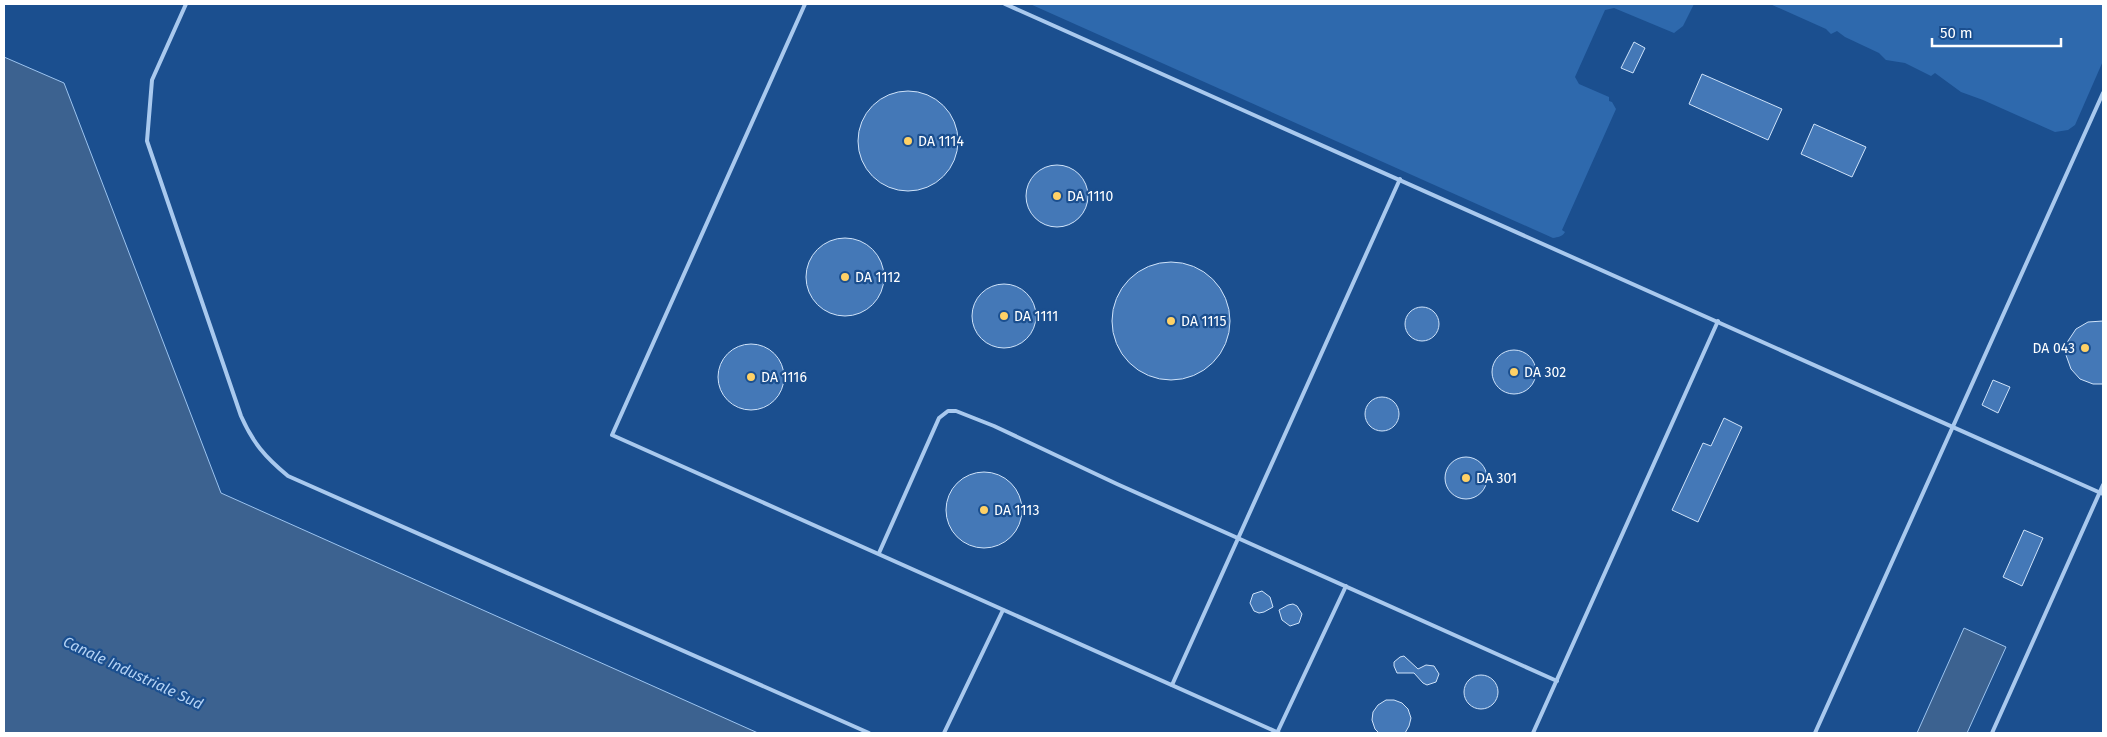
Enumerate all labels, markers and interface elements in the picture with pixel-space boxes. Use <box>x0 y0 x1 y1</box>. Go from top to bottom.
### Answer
scale bar <box>1932 15 2061 47</box>
text: 50 m <box>1940 24 1973 42</box>
place label: DA 1114 <box>918 133 964 150</box>
marker: DA 1114 <box>902 135 914 147</box>
place label: DA 1110 <box>1067 188 1113 205</box>
marker: DA 1110 <box>1051 190 1063 202</box>
place label: DA 1112 <box>855 269 900 286</box>
marker: DA 1112 <box>839 271 851 283</box>
place label: DA 1111 <box>1014 308 1058 325</box>
marker: DA 1111 <box>998 310 1010 322</box>
place label: DA 1115 <box>1181 313 1226 330</box>
marker: DA 1115 <box>1165 315 1177 327</box>
place label: DA 043 <box>2032 340 2075 357</box>
marker: DA 043 <box>2079 342 2091 354</box>
place label: DA 302 <box>1524 364 1566 381</box>
marker: DA 302 <box>1508 366 1520 378</box>
place label: DA 1116 <box>761 369 807 386</box>
marker: DA 1116 <box>745 371 757 383</box>
place label: DA 301 <box>1476 470 1517 487</box>
marker: DA 301 <box>1460 472 1472 484</box>
place label: DA 1113 <box>994 502 1039 519</box>
marker: DA 1113 <box>978 504 990 516</box>
water label: Canale Industriale Sud <box>60 633 206 713</box>

